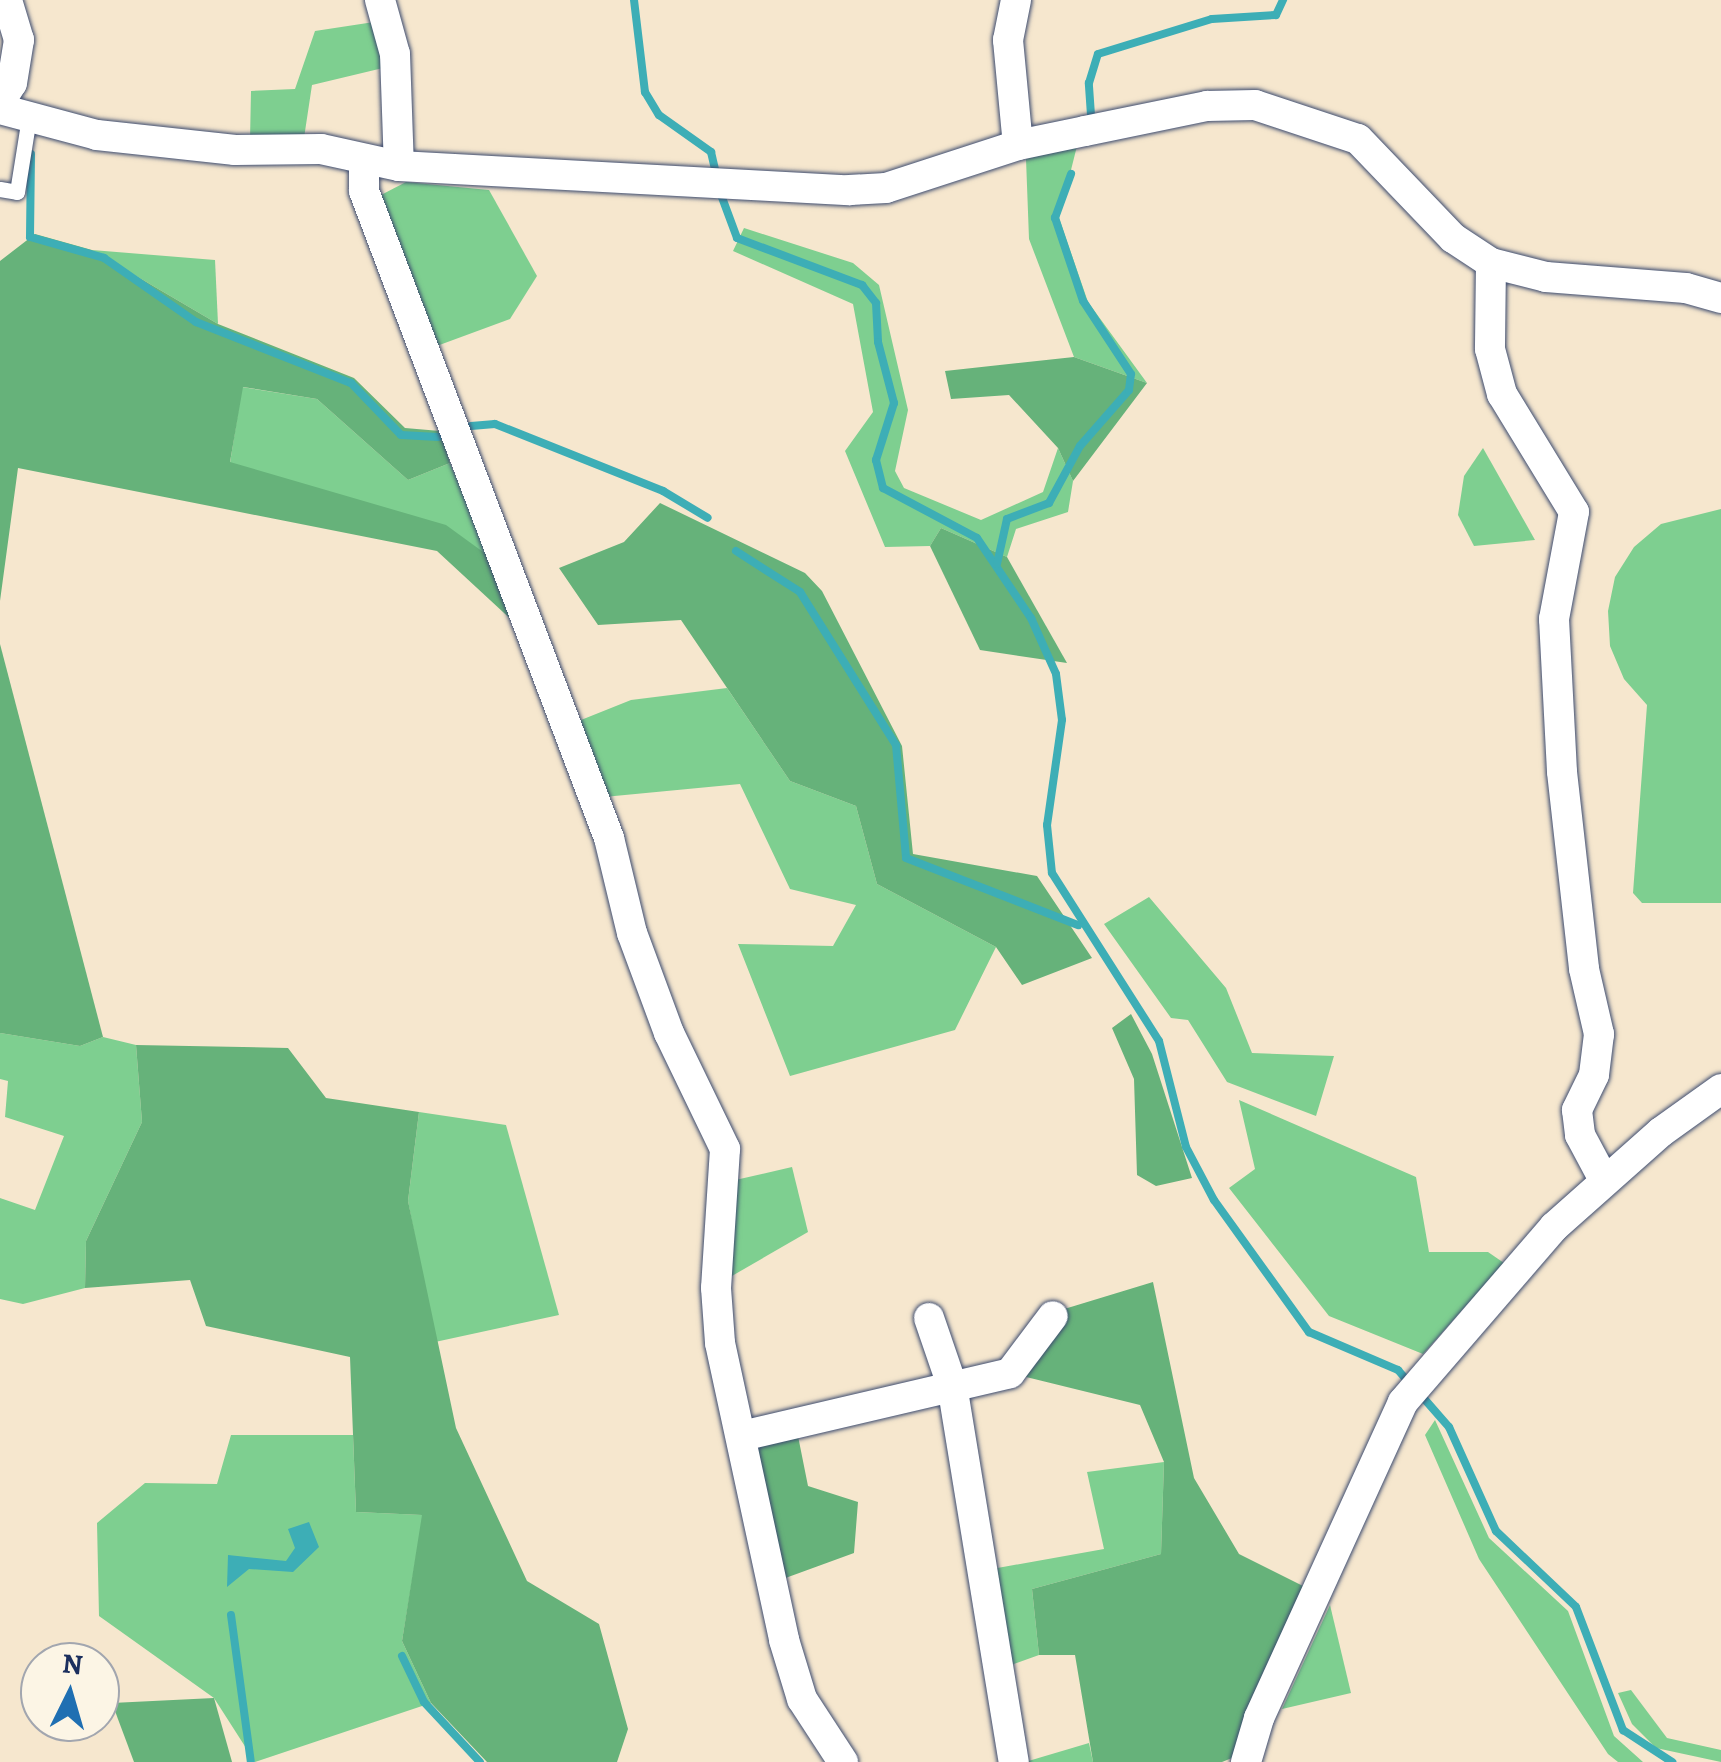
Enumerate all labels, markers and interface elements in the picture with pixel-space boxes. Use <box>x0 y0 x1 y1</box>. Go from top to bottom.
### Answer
north arrow <box>20 1642 120 1742</box>
text: N <box>61 1644 84 1684</box>

